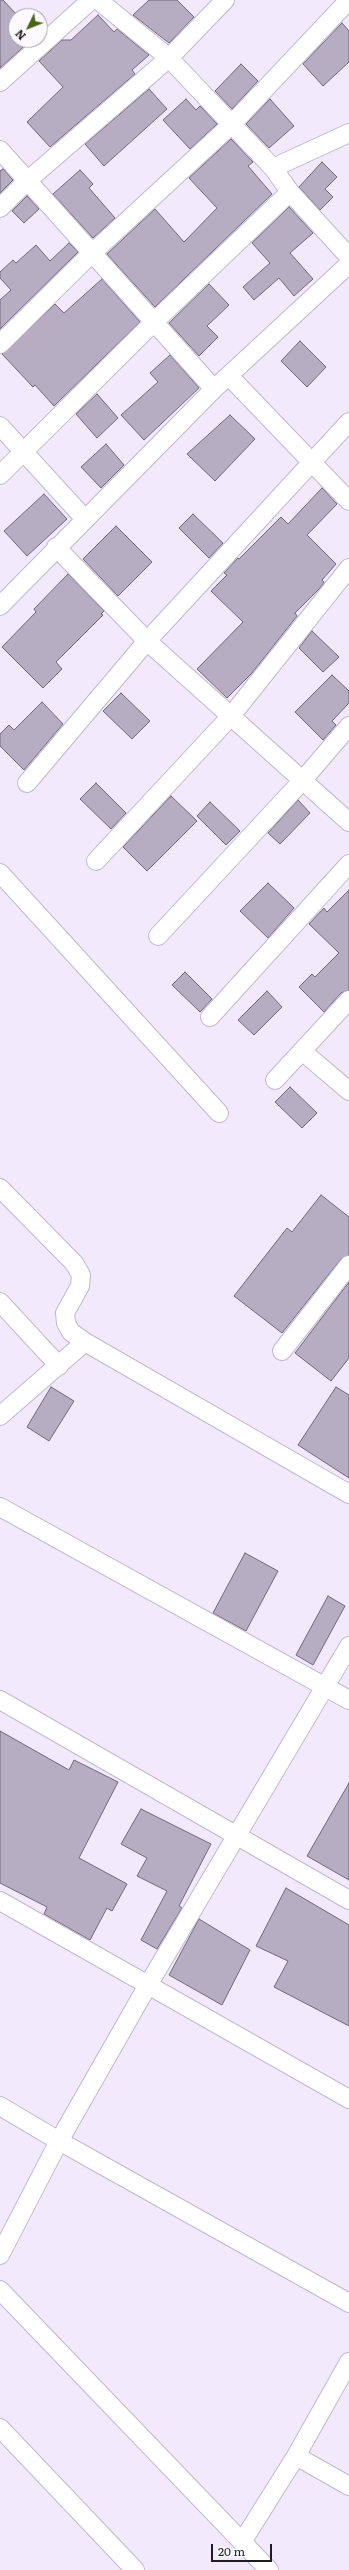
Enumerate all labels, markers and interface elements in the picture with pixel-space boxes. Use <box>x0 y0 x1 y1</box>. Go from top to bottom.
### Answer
north arrow <box>8 8 48 48</box>
text: N <box>11 27 29 44</box>
scale bar <box>213 2536 274 2562</box>
text: 20 m <box>218 2542 245 2560</box>

